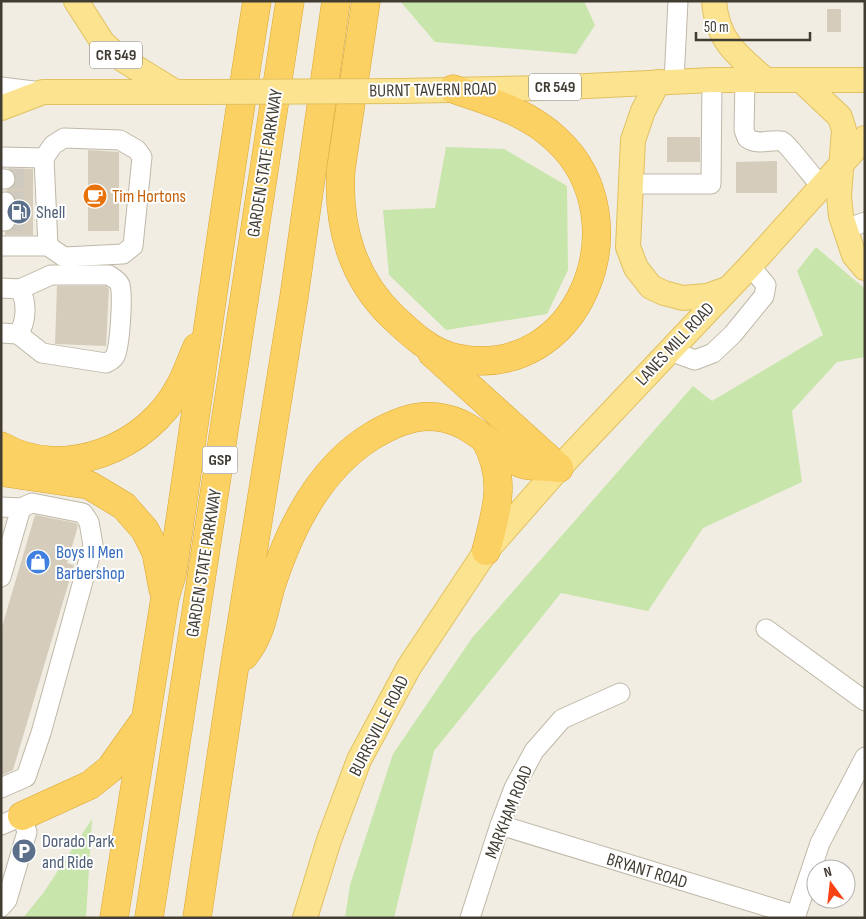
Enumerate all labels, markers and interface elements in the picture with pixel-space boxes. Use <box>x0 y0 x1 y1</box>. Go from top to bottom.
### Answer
scale bar <box>696 10 810 42</box>
text: 50 m <box>704 18 729 37</box>
road number: CR 549 <box>90 42 142 68</box>
road number: CR 549 <box>529 74 581 100</box>
street label: BURNT TAVERN ROAD <box>369 78 497 102</box>
street label: GARDEN STATE PARKWAY <box>243 87 287 238</box>
cafe icon: Tim Hortons <box>82 183 108 209</box>
place label: Tim Hortons <box>112 186 186 207</box>
fuel station icon: Shell <box>6 199 32 225</box>
place label: Shell <box>36 202 65 223</box>
street label: LANES MILL ROAD <box>631 298 719 390</box>
road number: GSP <box>202 446 238 474</box>
street label: GARDEN STATE PARKWAY <box>182 487 226 638</box>
place label: Boys II Men Barbershop <box>56 542 125 584</box>
shop icon: Boys II Men Barbershop <box>25 549 51 575</box>
street label: BURRSVILLE ROAD <box>345 672 413 780</box>
street label: MARKHAM ROAD <box>481 762 537 862</box>
place label: Dorado Park and Ride <box>42 831 114 873</box>
parking icon: Dorado Park and Ride <box>11 838 37 864</box>
street label: BRYANT ROAD <box>604 849 690 893</box>
north arrow <box>806 859 856 909</box>
text: N <box>822 863 834 881</box>

